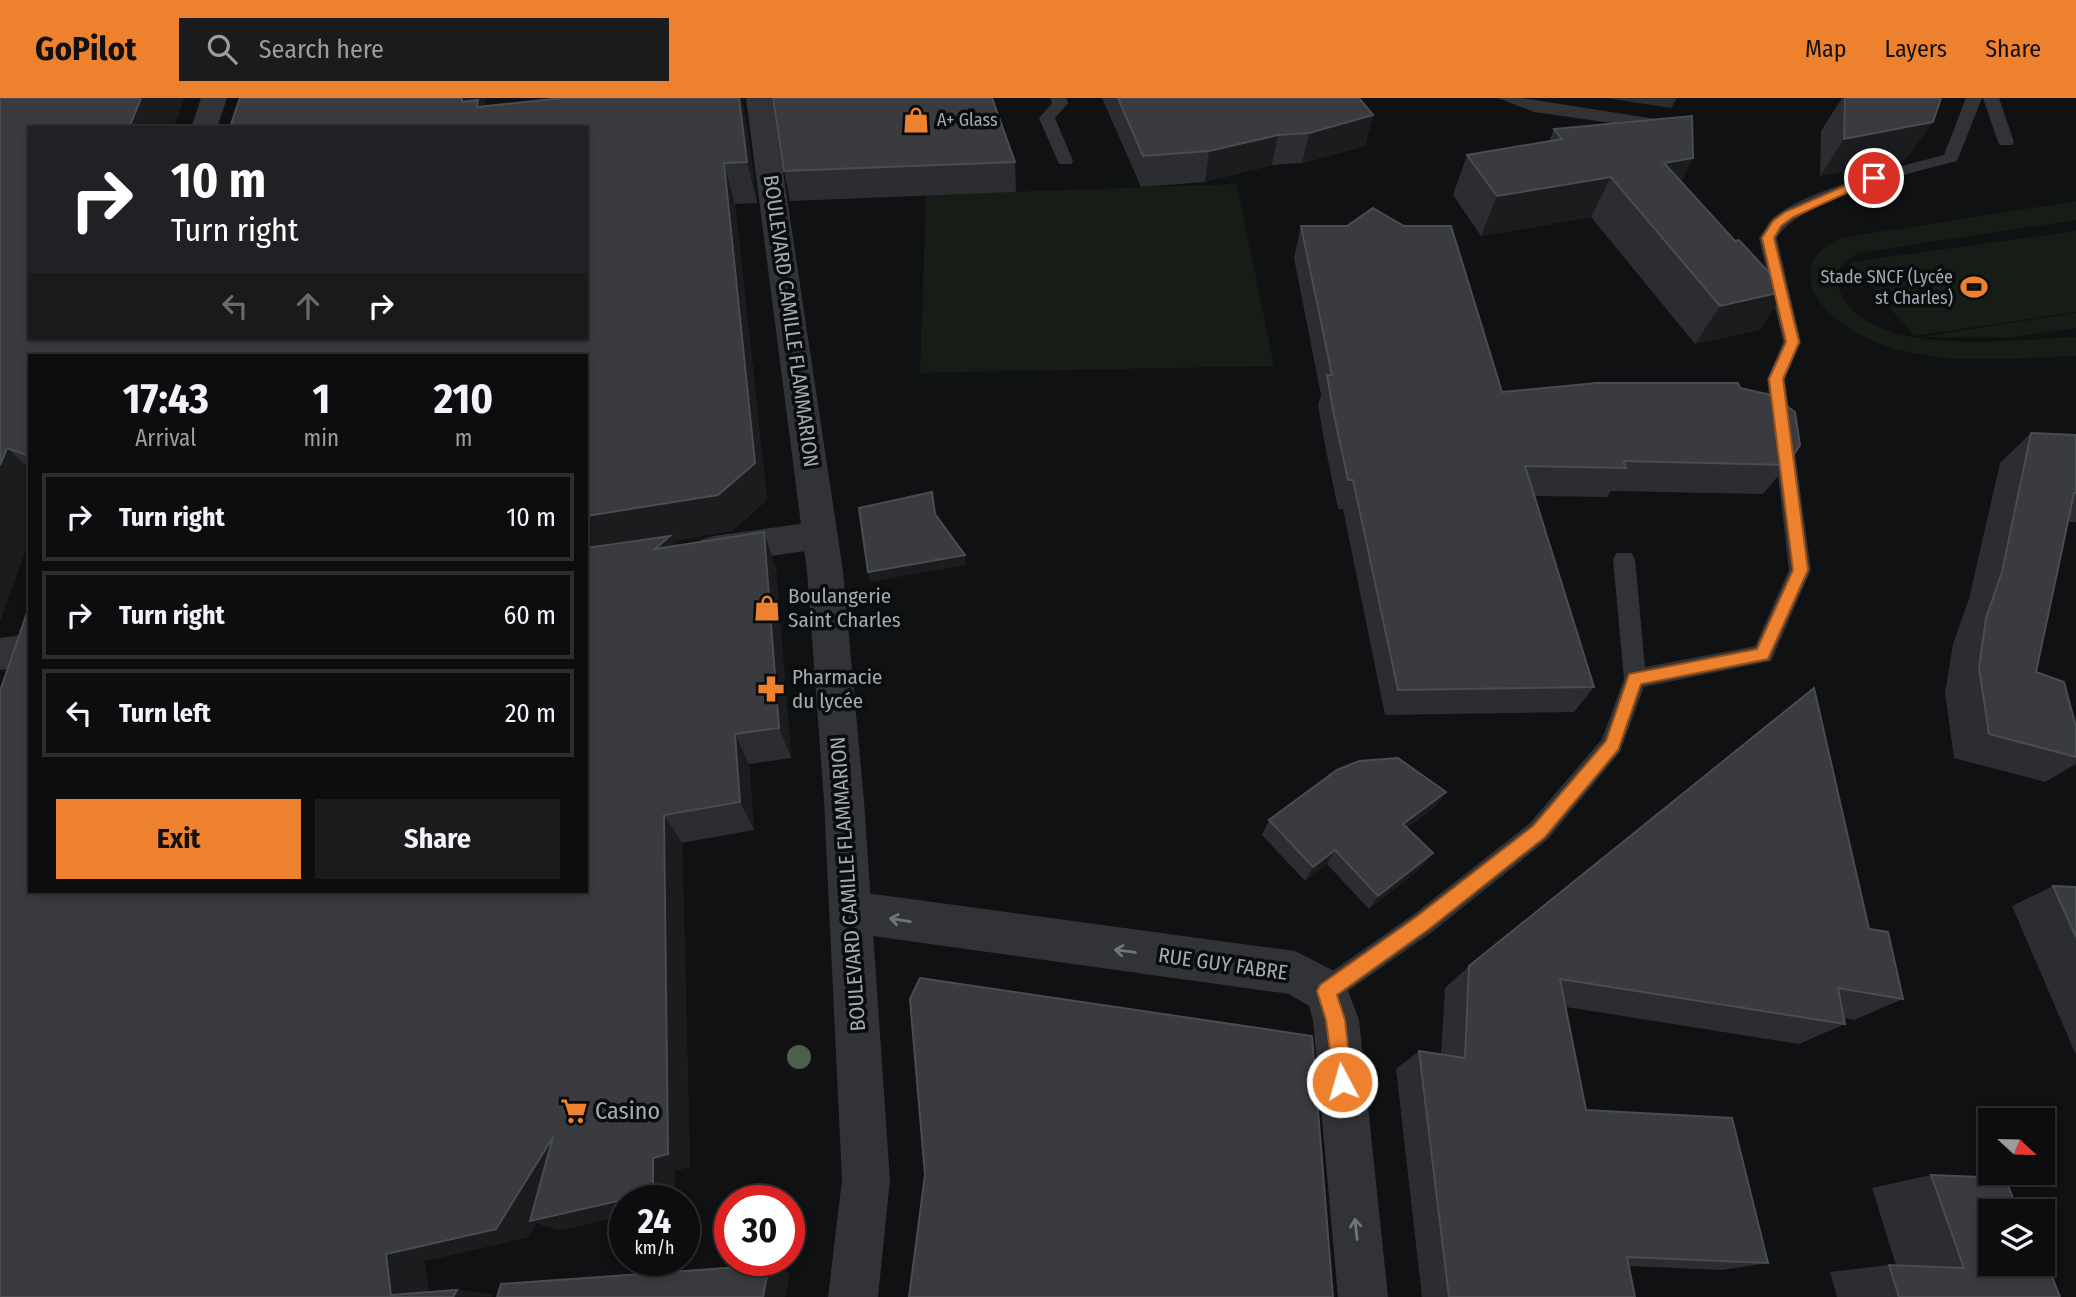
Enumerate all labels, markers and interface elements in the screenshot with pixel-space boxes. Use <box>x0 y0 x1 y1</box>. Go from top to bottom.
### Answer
search box <box>179 18 669 81</box>
text: GoPilot <box>35 29 137 69</box>
icon: search <box>203 30 241 68</box>
text: Search here <box>259 34 384 65</box>
text: Map <box>1805 35 1847 63</box>
text: Layers <box>1885 35 1947 63</box>
text: Share <box>1985 35 2041 63</box>
shop icon: A+ Glass <box>901 105 931 135</box>
place label: A+ Glass <box>937 109 998 131</box>
pin <box>1844 148 1904 208</box>
text: 10 m <box>171 151 266 210</box>
icon: right <box>56 154 147 245</box>
icon: arrive <box>1855 159 1893 197</box>
street label: BOULEVARD CAMILLE FLAMMARION <box>758 173 824 469</box>
text: Turn right <box>171 211 298 249</box>
place label: Stade SNCF (Lycée st Charles) <box>1820 266 1953 309</box>
sports icon: Stade SNCF (Lycée st Charles) <box>1959 272 1989 302</box>
icon: left <box>216 287 254 325</box>
icon: ahead <box>289 287 327 325</box>
icon: right <box>362 287 400 325</box>
text: 17:43 <box>123 374 209 424</box>
text: 1 <box>312 374 330 424</box>
text: 210 <box>434 374 493 424</box>
text: Arrival <box>135 424 196 452</box>
text: min <box>304 424 339 452</box>
text: m <box>455 424 472 452</box>
icon: right <box>60 498 98 536</box>
text: Turn right <box>119 502 225 533</box>
text: 10 m <box>506 502 556 533</box>
place label: Boulangerie Saint Charles <box>788 583 901 633</box>
shop icon: Boulangerie Saint Charles <box>752 593 782 623</box>
icon: right <box>60 596 98 634</box>
text: Turn right <box>119 600 225 631</box>
text: 60 m <box>503 600 556 631</box>
place label: Pharmacie du lycée <box>792 664 882 714</box>
pharmacy icon: Pharmacie du lycée <box>756 674 786 704</box>
icon: left <box>60 694 98 732</box>
text: Turn left <box>119 698 211 729</box>
text: 20 m <box>505 698 556 729</box>
street label: BOULEVARD CAMILLE FLAMMARION <box>825 736 871 1032</box>
button: Exit <box>56 799 301 879</box>
button: Share <box>315 799 560 879</box>
one-way arrow <box>889 913 912 926</box>
street label: RUE GUY FABRE <box>1157 942 1289 986</box>
one-way arrow <box>1114 944 1137 957</box>
position arrow <box>1305 1045 1379 1119</box>
supermarket icon: Casino <box>559 1096 589 1126</box>
place label: Casino <box>595 1097 660 1125</box>
north arrow <box>1978 1108 2054 1185</box>
map controls <box>1978 1108 2055 1276</box>
speed limit sign: 30 <box>714 1185 805 1276</box>
button: layers <box>1978 1199 2055 1276</box>
text: 24 <box>638 1200 671 1242</box>
one-way arrow <box>1350 1218 1363 1241</box>
text: km/h <box>634 1237 675 1259</box>

